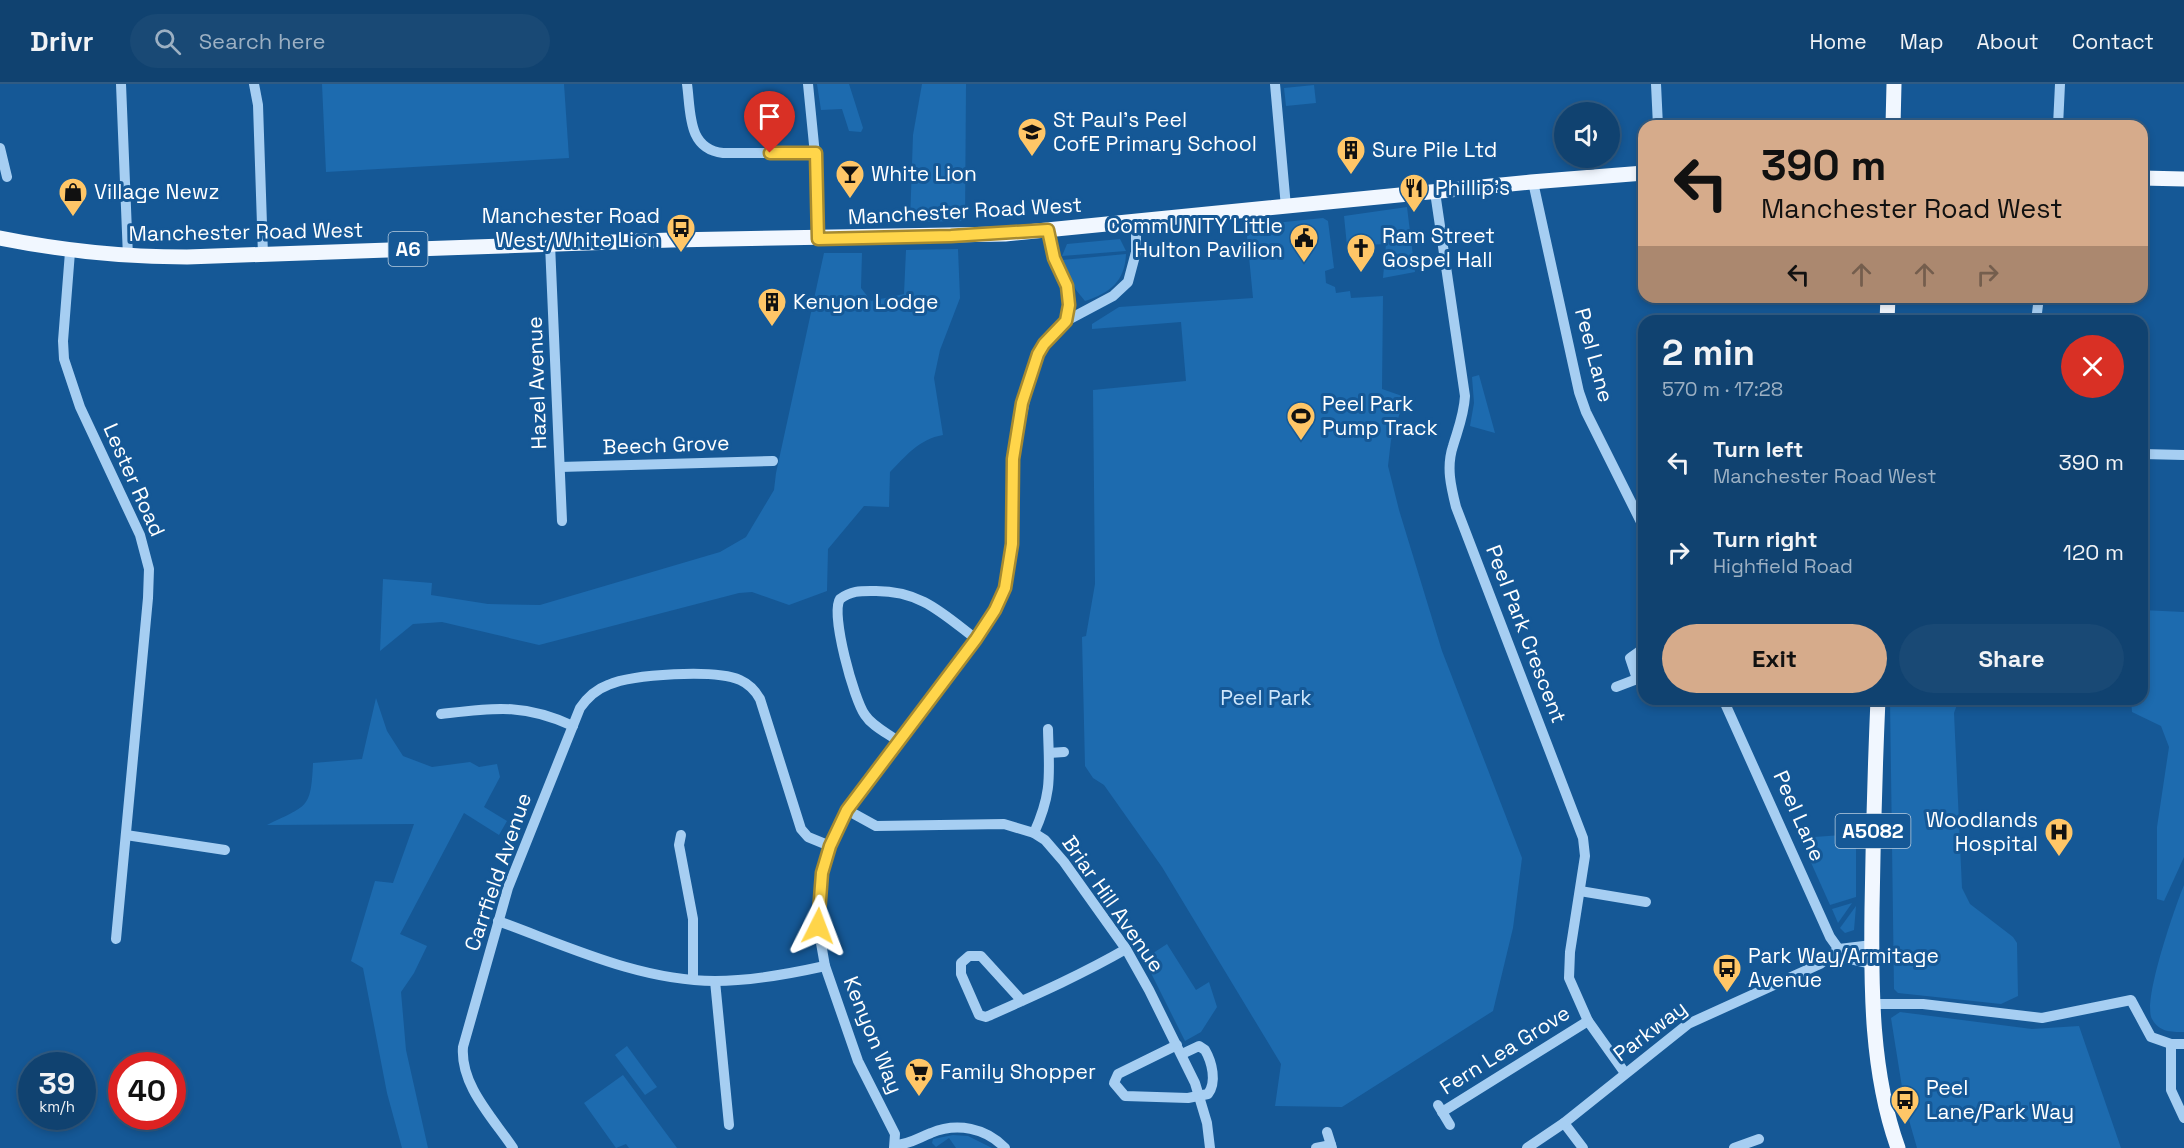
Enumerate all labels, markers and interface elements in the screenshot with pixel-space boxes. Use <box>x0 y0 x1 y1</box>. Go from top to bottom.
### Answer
search box <box>130 14 550 68</box>
text: Drivr <box>30 23 94 59</box>
icon: search <box>151 25 184 58</box>
text: Search here <box>199 27 325 55</box>
text: Home <box>1809 28 1867 55</box>
text: Map <box>1900 28 1944 55</box>
text: About <box>1977 28 2039 55</box>
text: Contact <box>2072 28 2154 55</box>
pin <box>744 91 795 153</box>
icon: arrive <box>753 100 786 133</box>
map controls <box>1554 102 1620 168</box>
button: sound <box>1554 102 1620 168</box>
place label: St Paul's Peel CofE Primary School <box>1053 106 1257 157</box>
school or university icon: St Paul's Peel CofE Primary School <box>1016 116 1048 158</box>
building icon: Sure Pile Ltd <box>1335 134 1367 176</box>
place label: Sure Pile Ltd <box>1372 136 1497 163</box>
text: 390 m <box>1761 139 1886 192</box>
icon: left <box>1662 144 1740 222</box>
bar icon: White Lion <box>834 158 866 200</box>
place label: White Lion <box>871 160 977 187</box>
restaurant icon: Phillip's <box>1398 172 1430 214</box>
place label: Phillip's <box>1435 174 1510 201</box>
shop icon: Village Newz <box>57 176 89 218</box>
place label: Village Newz <box>94 178 219 205</box>
street label: Manchester Road West <box>847 191 1083 230</box>
text: Manchester Road West <box>1761 191 2063 226</box>
place label: Manchester Road West/White Lion <box>482 202 660 253</box>
bus stop icon: Manchester Road West/White Lion <box>665 212 697 254</box>
place label: CommUNITY Little Hulton Pavilion <box>1106 212 1283 263</box>
street label: Manchester Road West <box>128 216 364 247</box>
public building icon: CommUNITY Little Hulton Pavilion <box>1288 222 1320 264</box>
place label: Ram Street Gospel Hall <box>1382 222 1495 273</box>
road number: A6 <box>388 232 428 266</box>
church icon: Ram Street Gospel Hall <box>1345 232 1377 274</box>
icon: left <box>1782 258 1815 291</box>
icon: ahead <box>1845 258 1878 291</box>
icon: ahead <box>1908 258 1941 291</box>
icon: right <box>1971 258 2004 291</box>
building icon: Kenyon Lodge <box>756 286 788 328</box>
place label: Kenyon Lodge <box>793 288 938 315</box>
street label: Peel Lane <box>1569 305 1620 405</box>
street label: Hazel Avenue <box>521 316 552 450</box>
text: 2 min <box>1662 330 1755 376</box>
button: close <box>2061 335 2124 398</box>
text: 570 m · 17:28 <box>1662 376 1783 402</box>
place label: Peel Park Pump Track <box>1322 390 1438 441</box>
sports icon: Peel Park Pump Track <box>1285 400 1317 442</box>
street label: Lester Road <box>97 419 171 541</box>
street label: Beech Grove <box>602 429 730 460</box>
text: Turn left <box>1713 435 1803 463</box>
icon: left <box>1662 446 1695 479</box>
text: 390 m <box>2059 448 2124 476</box>
text: Manchester Road West <box>1713 463 1936 489</box>
text: Turn right <box>1713 525 1818 553</box>
icon: right <box>1662 536 1695 569</box>
text: 120 m <box>2063 538 2124 566</box>
street label: Peel Park Crescent <box>1480 541 1573 727</box>
text: Highfield Road <box>1713 553 1853 579</box>
button: Exit <box>1662 624 1887 693</box>
button: Share <box>1899 624 2124 693</box>
park label: Peel Park <box>1220 684 1312 711</box>
street label: Peel Lane <box>1767 766 1831 865</box>
street label: Carrfield Avenue <box>458 789 537 955</box>
place label: Woodlands Hospital <box>1926 806 2038 857</box>
road number: A5082 <box>1836 814 1910 848</box>
hospital icon: Woodlands Hospital <box>2043 816 2075 858</box>
street label: Briar Hill Avenue <box>1056 830 1171 977</box>
position arrow <box>786 894 850 958</box>
place label: Park Way/Armitage Avenue <box>1748 942 1939 993</box>
bus stop icon: Park Way/Armitage Avenue <box>1711 952 1743 994</box>
street label: Kenyon Way <box>838 972 909 1097</box>
street label: Parkway <box>1608 994 1692 1067</box>
street label: Fern Lea Grove <box>1435 999 1575 1100</box>
speed limit sign: 40 <box>108 1052 186 1130</box>
supermarket icon: Family Shopper <box>903 1056 935 1098</box>
place label: Family Shopper <box>940 1058 1096 1085</box>
text: 39 <box>39 1064 75 1103</box>
place label: Peel Lane/Park Way <box>1926 1074 2074 1125</box>
bus stop icon: Peel Lane/Park Way <box>1889 1084 1921 1126</box>
text: km/h <box>39 1097 75 1116</box>

